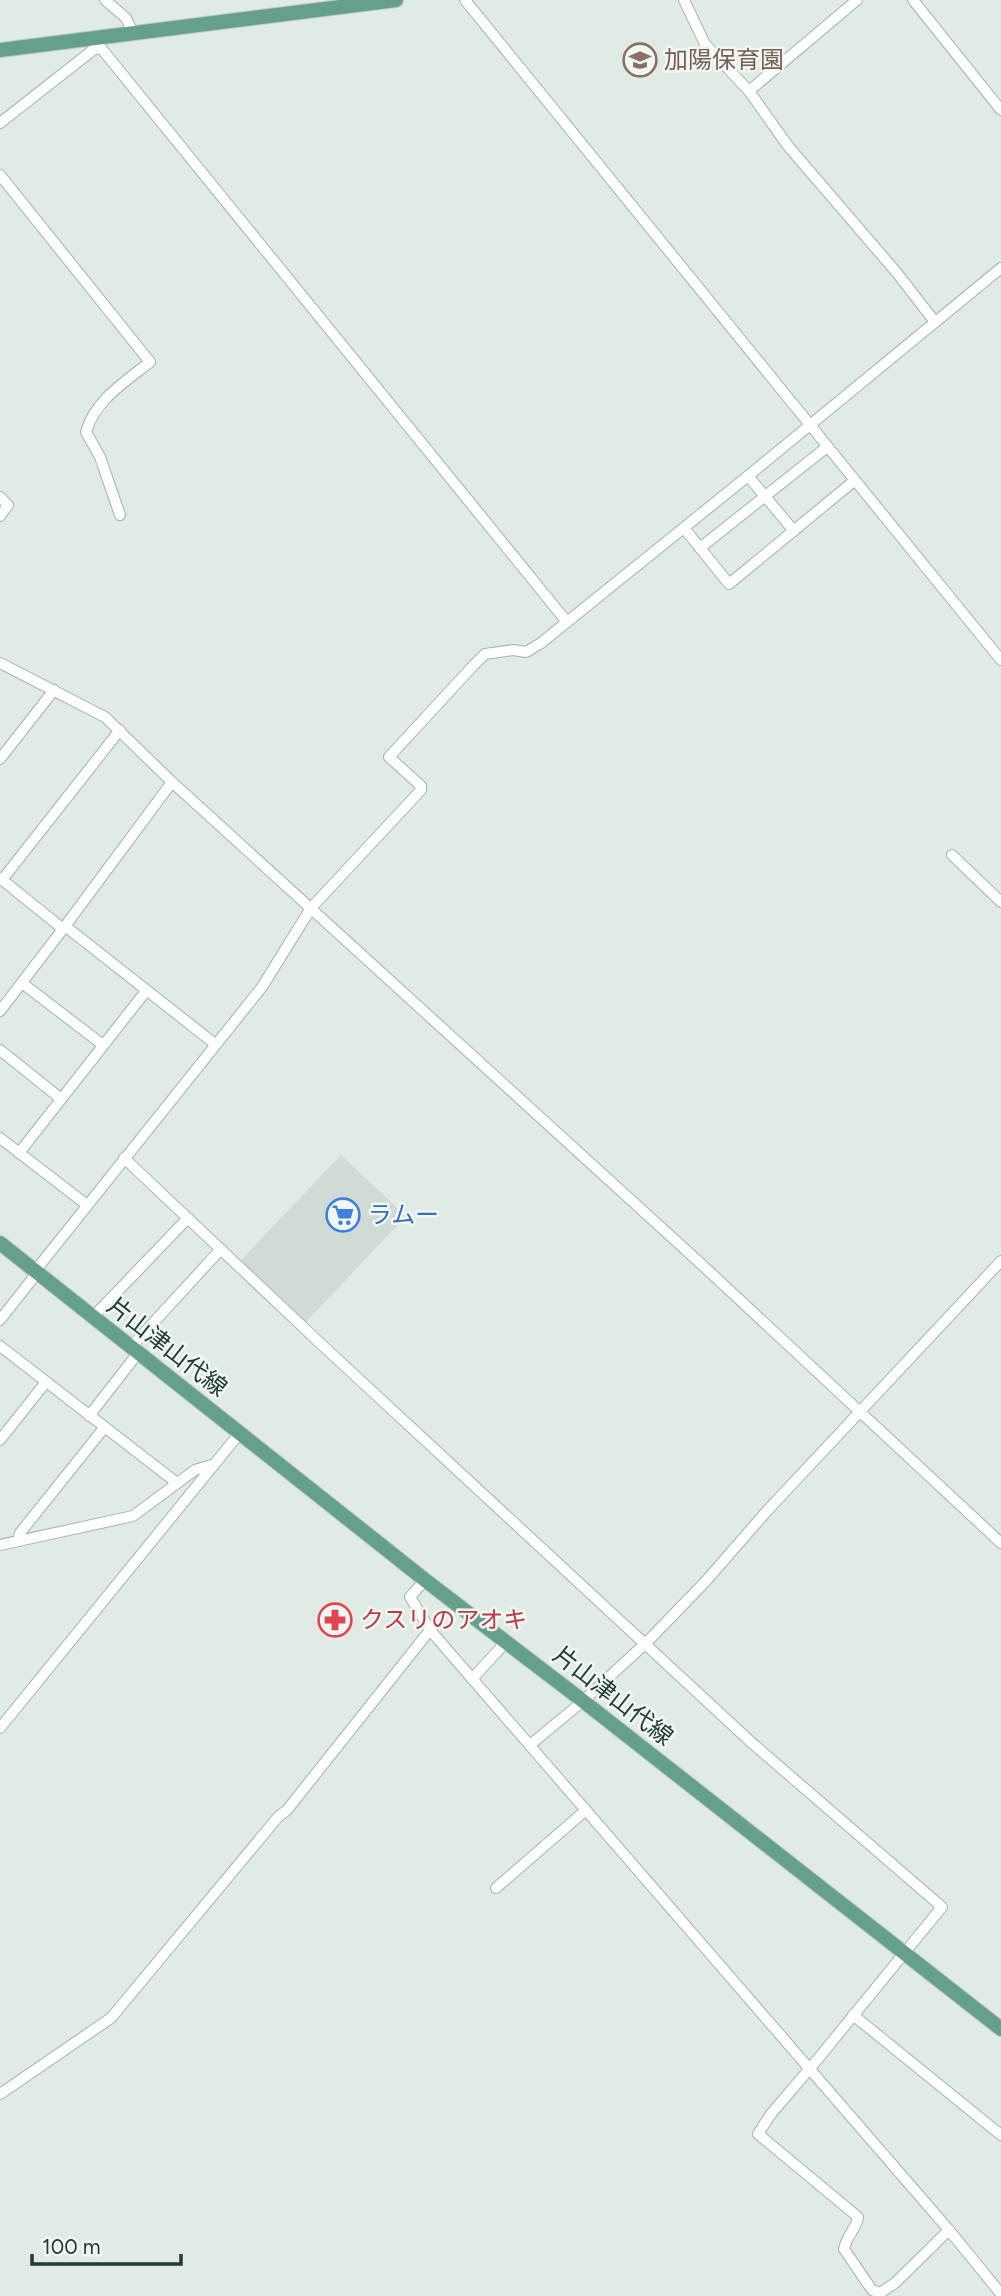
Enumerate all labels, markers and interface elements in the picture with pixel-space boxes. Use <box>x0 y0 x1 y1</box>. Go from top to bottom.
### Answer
school or university icon: 加陽保育園 <box>621 41 659 79</box>
place label: 加陽保育園 <box>664 45 784 74</box>
supermarket icon: ラムー <box>324 1196 362 1234</box>
place label: ラムー <box>368 1200 439 1229</box>
street label: 片山津山代線 <box>102 1291 233 1402</box>
pharmacy icon: クスリのアオキ <box>316 1601 354 1639</box>
place label: クスリのアオキ <box>360 1605 527 1634</box>
street label: 片山津山代線 <box>548 1640 679 1751</box>
scale bar <box>32 2222 180 2266</box>
text: 100 m <box>42 2234 101 2259</box>

